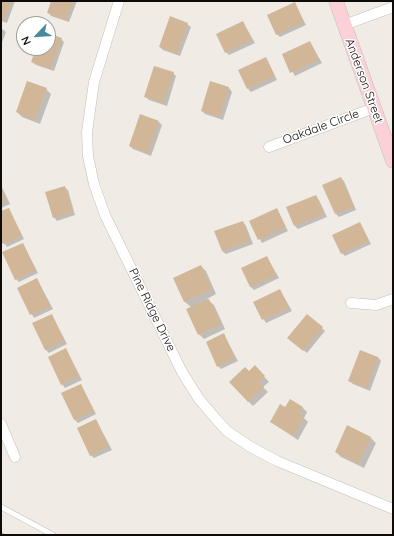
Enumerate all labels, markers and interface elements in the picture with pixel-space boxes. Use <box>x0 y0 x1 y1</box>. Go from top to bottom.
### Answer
north arrow <box>16 16 56 56</box>
text: N <box>18 34 34 47</box>
street label: Anderson Street <box>342 37 386 125</box>
street label: Oakdale Circle <box>281 107 361 147</box>
street label: Pine Ridge Drive <box>126 266 178 354</box>

